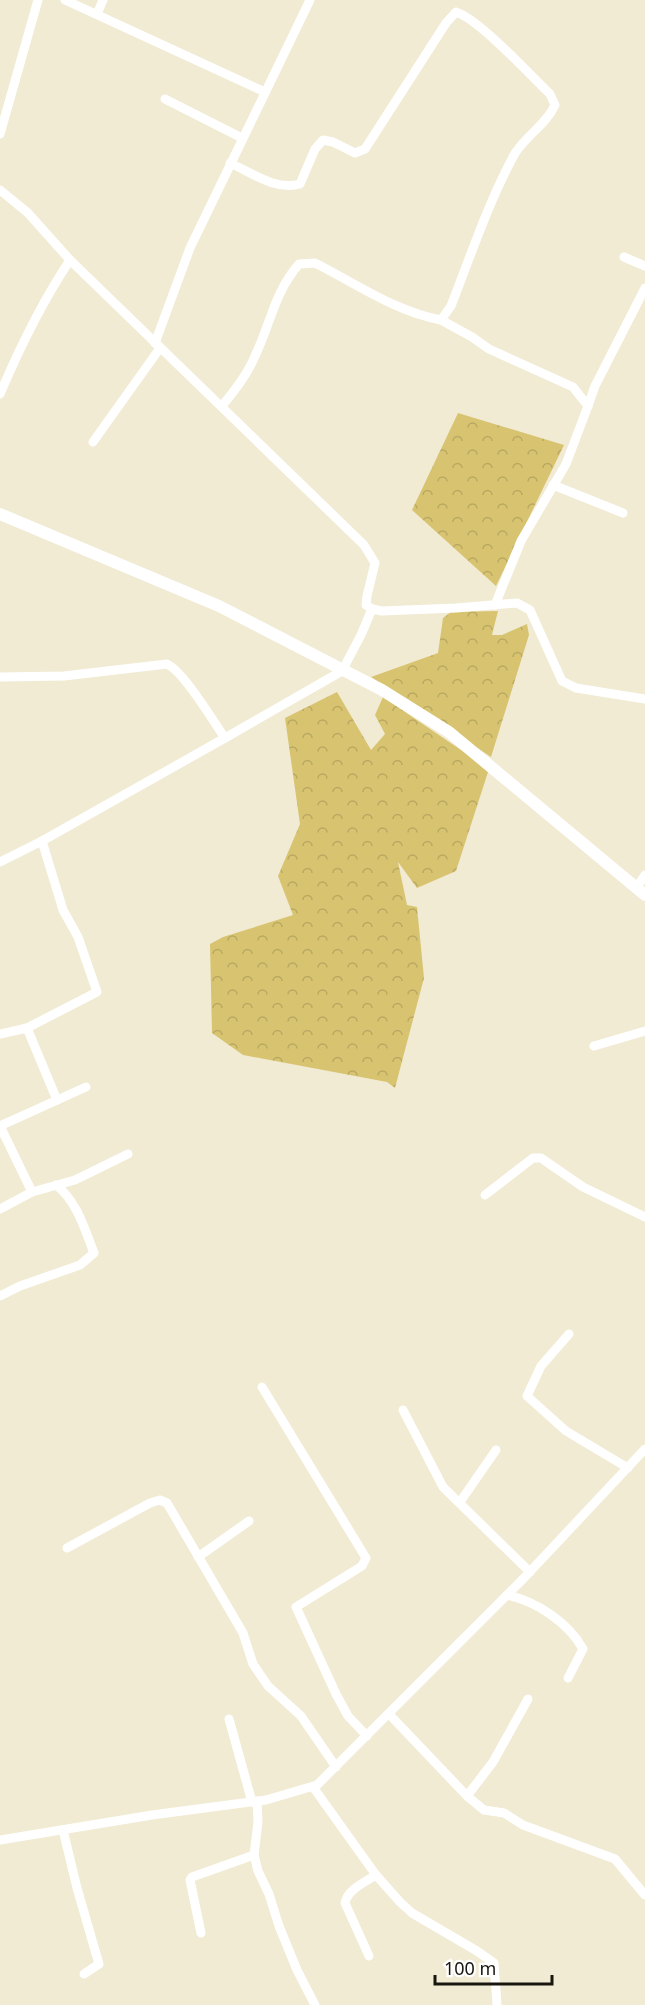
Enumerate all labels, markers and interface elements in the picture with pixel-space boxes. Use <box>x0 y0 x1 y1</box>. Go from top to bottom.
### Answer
scale bar <box>435 1948 552 1986</box>
text: 100 m <box>444 1956 496 1980</box>

